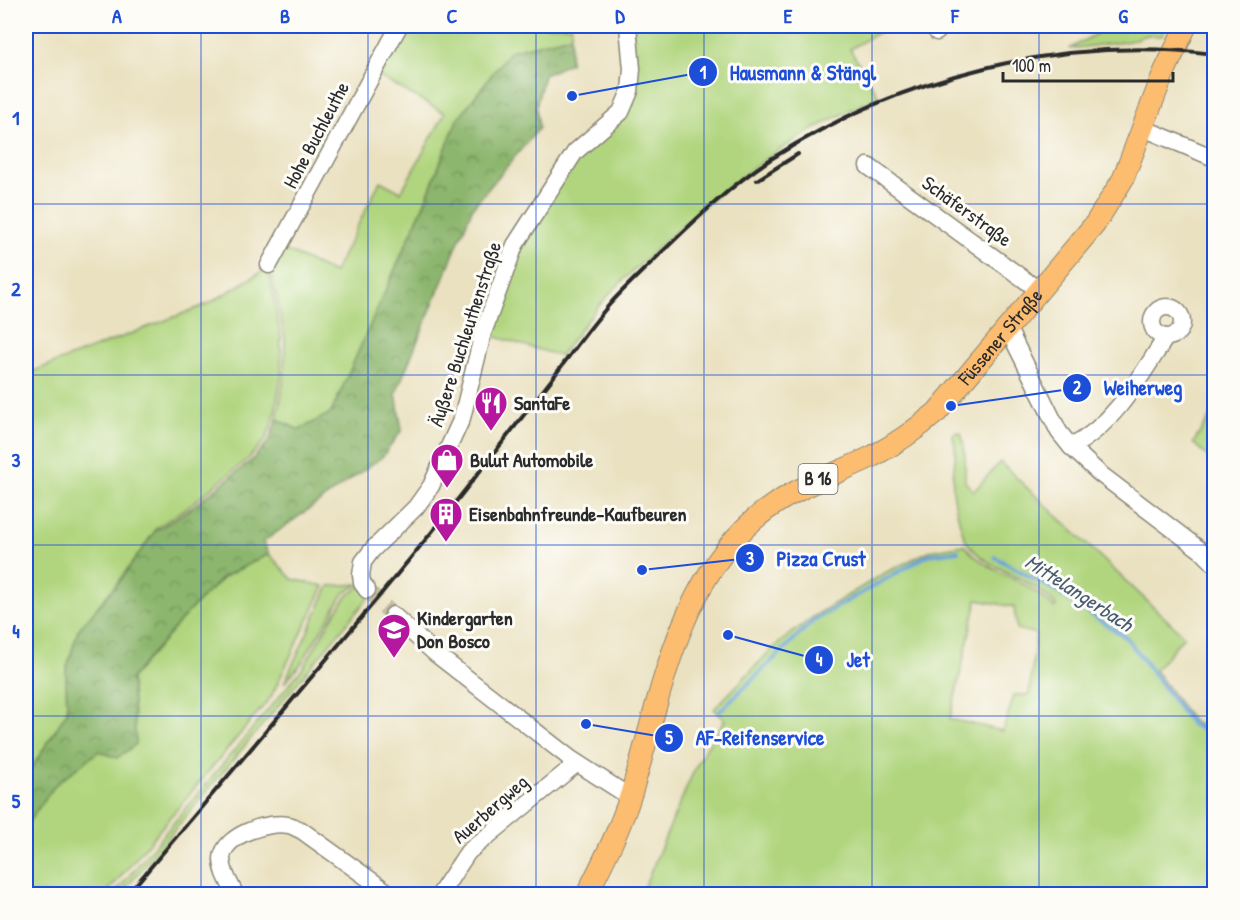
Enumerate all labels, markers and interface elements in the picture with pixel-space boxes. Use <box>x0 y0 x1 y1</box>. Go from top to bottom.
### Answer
text: A <box>112 2 122 29</box>
text: B <box>280 2 290 29</box>
text: C <box>447 2 458 29</box>
text: D <box>615 2 625 29</box>
text: E <box>784 2 793 29</box>
text: F <box>950 2 960 29</box>
text: G <box>1118 2 1128 29</box>
scale bar <box>1003 45 1172 83</box>
callout: Hausmann & Stängl <box>688 53 888 92</box>
text: 100 m <box>1012 53 1051 78</box>
text: Hausmann & Stängl <box>730 58 877 88</box>
text: 1 <box>700 60 707 85</box>
street label: Hohe Buchleuthe <box>276 77 355 193</box>
text: 1 <box>12 104 20 131</box>
street label: Schäferstraße <box>917 169 1018 252</box>
street label: Äußere Buchleuthenstraße <box>422 238 507 430</box>
text: 2 <box>11 275 21 302</box>
street label: Füssener Straße <box>951 282 1048 391</box>
callout: Weiherweg <box>1062 368 1195 407</box>
text: Weiherweg <box>1104 373 1182 403</box>
text: 2 <box>1073 375 1082 400</box>
restaurant icon: SantaFe <box>473 385 509 432</box>
place label: SantaFe <box>514 389 570 416</box>
shop icon: Bulut Automobile <box>429 442 465 489</box>
text: 3 <box>12 446 21 473</box>
place label: Bulut Automobile <box>470 446 593 473</box>
road number: B 16 <box>798 464 838 494</box>
building icon: Eisenbahnfreunde-Kaufbeuren <box>428 496 464 543</box>
place label: Eisenbahnfreunde-Kaufbeuren <box>469 500 687 527</box>
callout: Pizza Crust <box>735 539 878 578</box>
text: Pizza Crust <box>776 544 866 573</box>
text: 3 <box>746 546 754 571</box>
water label: Mittelangerbach <box>1020 547 1140 639</box>
place label: Kindergarten Don Bosco <box>417 604 513 654</box>
school or university icon: Kindergarten Don Bosco <box>376 612 412 659</box>
text: 4 <box>12 617 20 644</box>
callout: Jet <box>804 641 881 680</box>
text: Jet <box>846 645 870 674</box>
text: 4 <box>816 647 823 672</box>
callout: AF-Reifenservice <box>654 718 836 757</box>
text: AF-Reifenservice <box>696 723 825 752</box>
text: 5 <box>665 725 673 750</box>
street label: Auerbergweg <box>446 768 533 849</box>
text: 5 <box>12 787 21 814</box>

